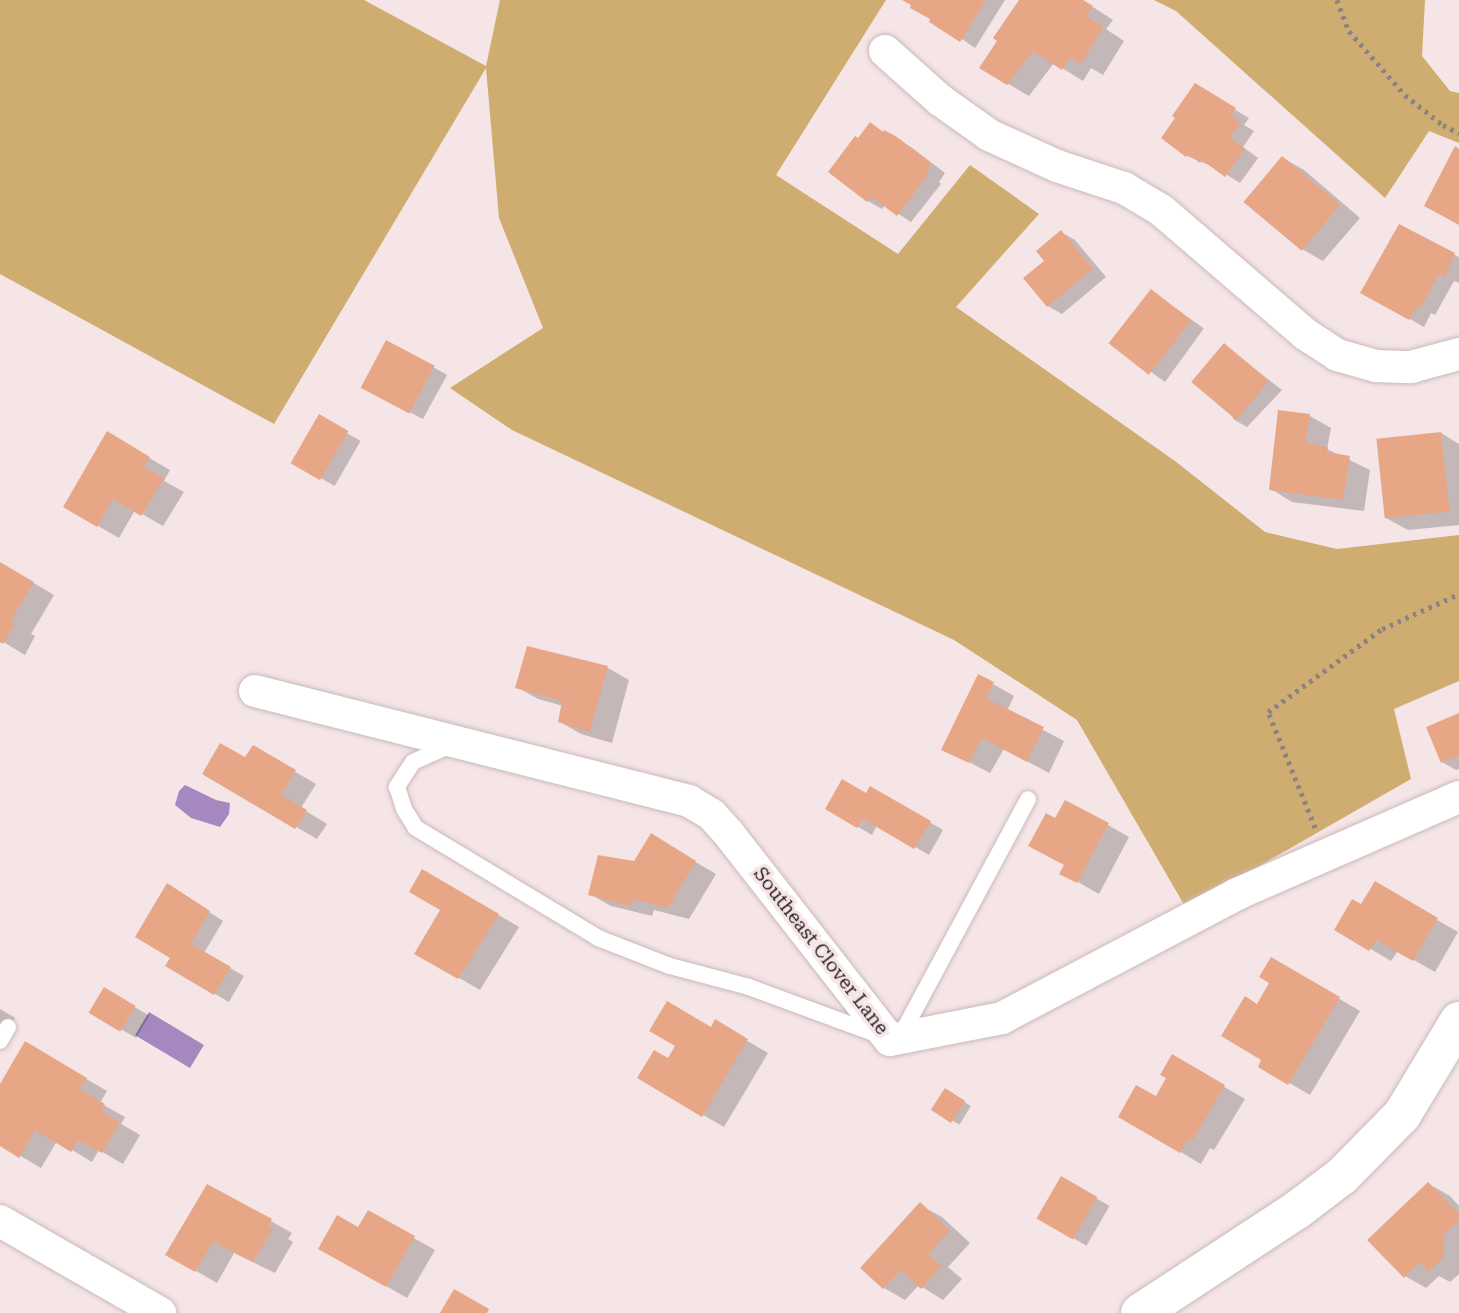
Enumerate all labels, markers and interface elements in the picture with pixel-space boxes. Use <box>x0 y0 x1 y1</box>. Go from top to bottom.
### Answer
street label: Southeast Clover Lane <box>749 863 893 1039</box>

